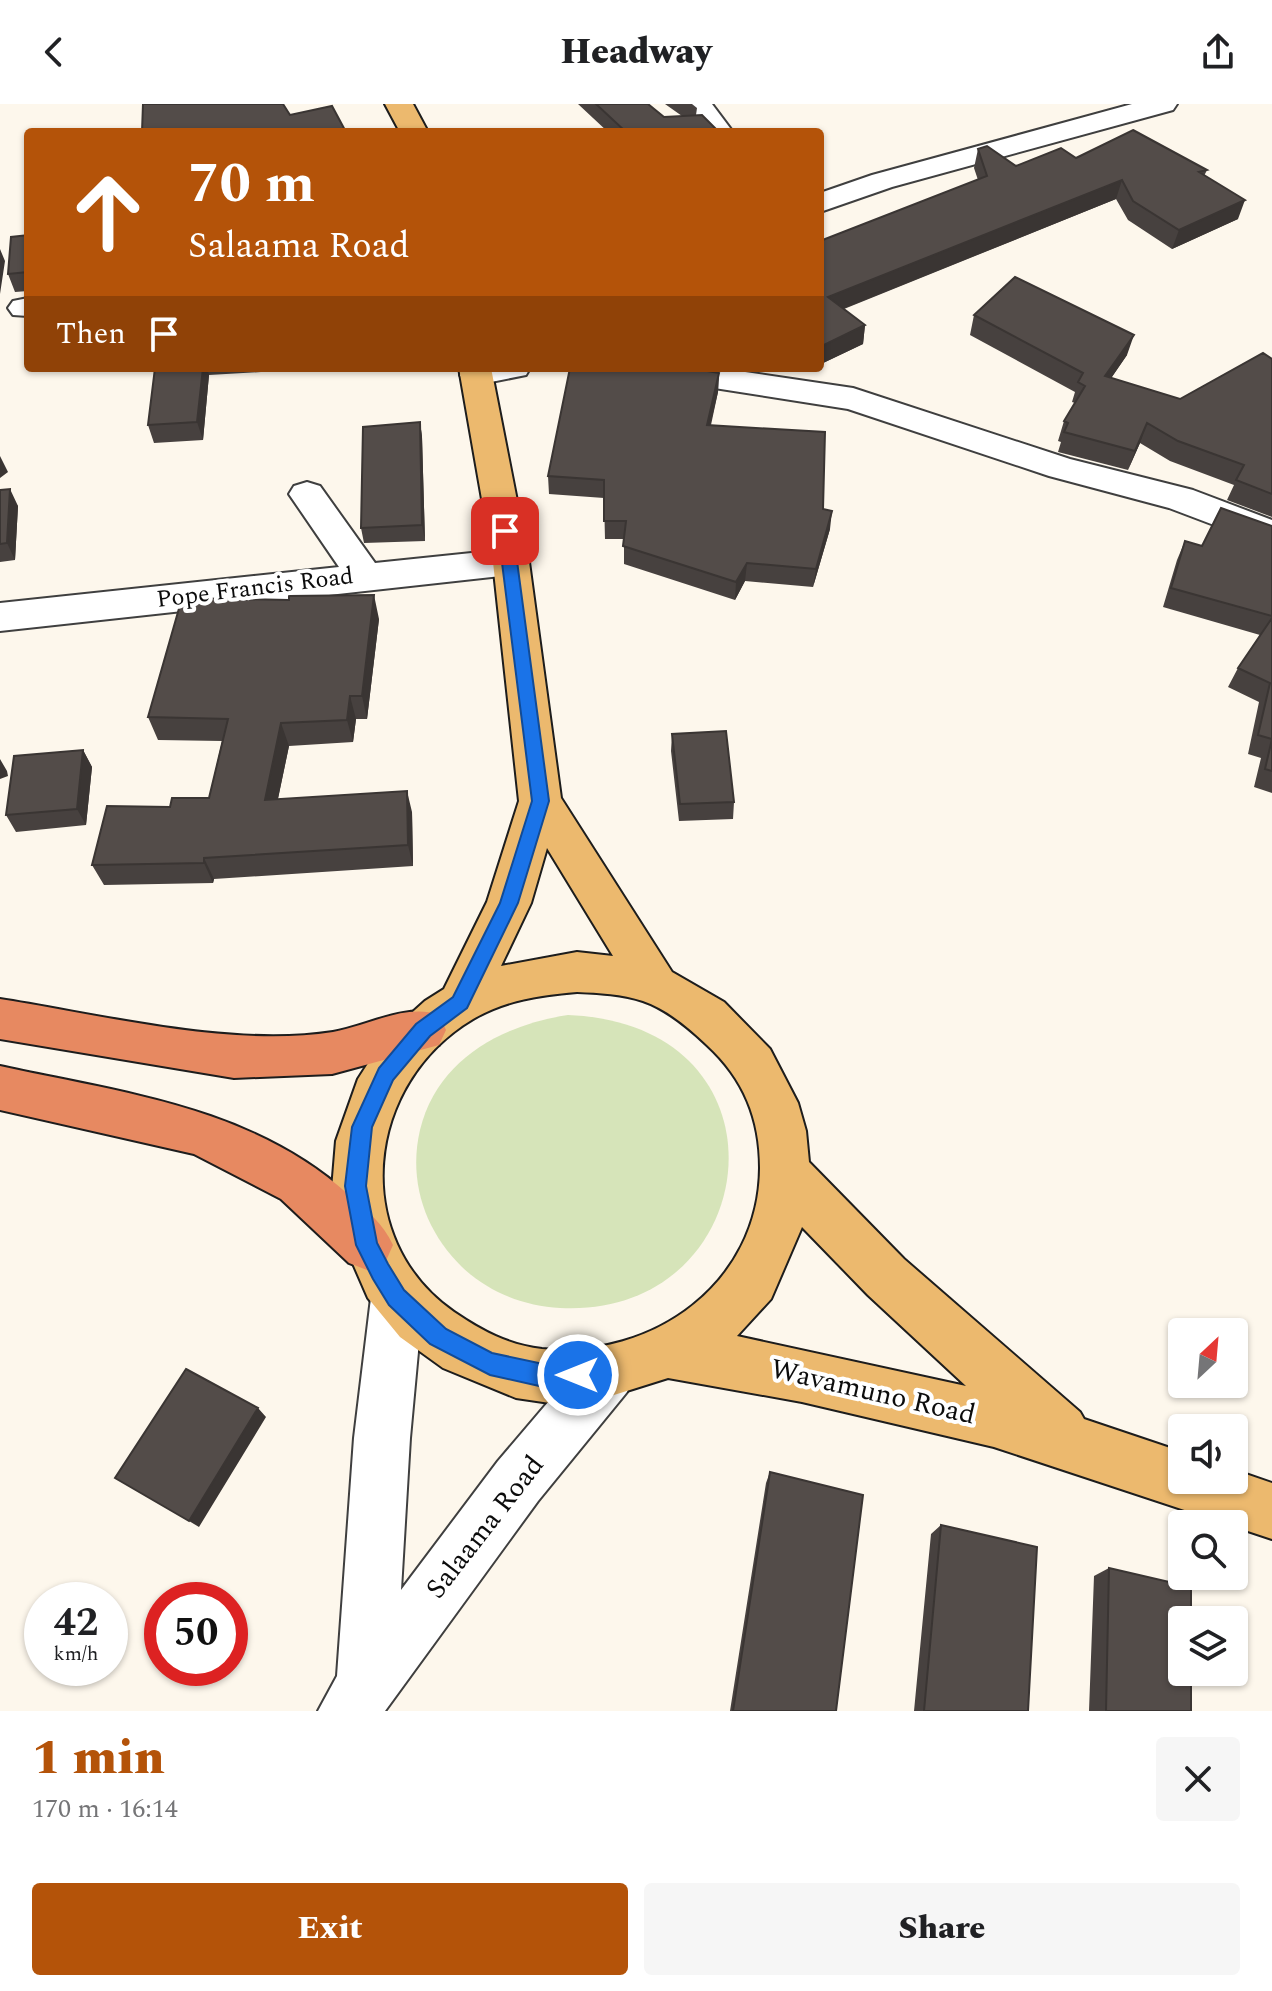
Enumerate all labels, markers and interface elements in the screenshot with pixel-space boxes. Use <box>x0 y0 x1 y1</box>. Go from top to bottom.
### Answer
text: Headway <box>560 25 712 80</box>
icon: back <box>32 30 76 74</box>
icon: share <box>1196 30 1240 74</box>
text: 70 m <box>188 142 315 227</box>
icon: ahead <box>56 160 160 264</box>
text: Salaama Road <box>188 219 410 274</box>
text: Then <box>56 311 126 357</box>
icon: arrive <box>142 312 186 356</box>
pin <box>471 497 539 565</box>
icon: arrive <box>483 509 527 553</box>
street label: Pope Francis Road <box>154 558 356 618</box>
north arrow <box>1168 1318 1248 1398</box>
map controls <box>1168 1318 1248 1686</box>
position arrow <box>536 1333 620 1417</box>
street label: Wavamuno Road <box>766 1348 980 1436</box>
button: sound <box>1168 1414 1248 1494</box>
street label: Salaama Road <box>415 1446 555 1608</box>
button: search <box>1168 1510 1248 1590</box>
speed limit sign: 50 <box>144 1582 248 1686</box>
text: 42 <box>54 1593 98 1654</box>
button: layers <box>1168 1606 1248 1686</box>
text: km/h <box>54 1639 99 1669</box>
text: 1 min <box>32 1722 165 1795</box>
button: close <box>1156 1737 1240 1821</box>
text: 170 m · 16:14 <box>32 1789 178 1829</box>
button: Exit <box>32 1883 628 1975</box>
button: Share <box>644 1883 1240 1975</box>

